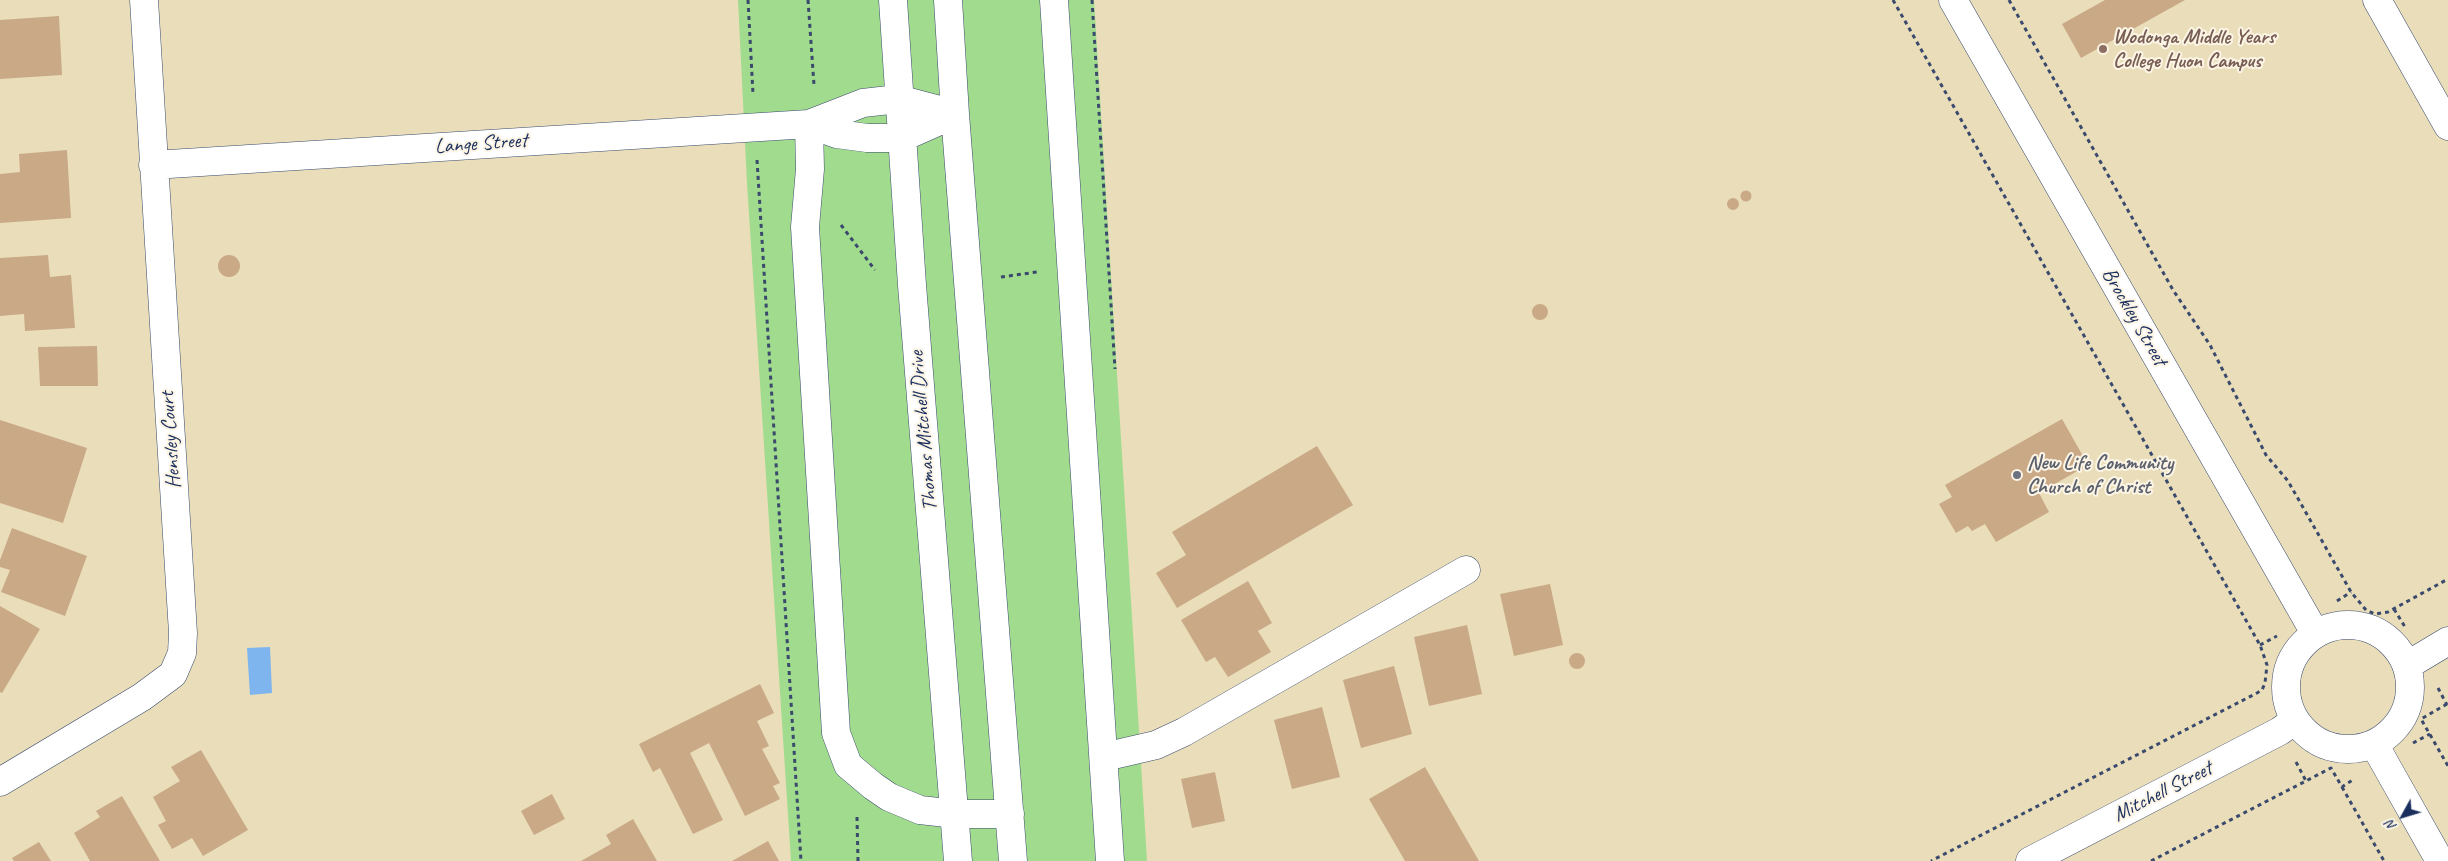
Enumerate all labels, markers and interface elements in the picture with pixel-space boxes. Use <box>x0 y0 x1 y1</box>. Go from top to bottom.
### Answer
place label: Wodonga Middle Years College Huon Campus <box>2113 24 2275 74</box>
marker: Wodonga Middle Years College Huon Campus <box>2097 43 2109 55</box>
street label: Lange Street <box>434 128 528 160</box>
street label: Brockley Street <box>2096 263 2172 371</box>
street label: Thomas Mitchell Drive <box>904 350 944 512</box>
street label: Hensley Court <box>155 390 187 490</box>
place label: New Life Community Church of Christ <box>2027 450 2173 500</box>
marker: New Life Community Church of Christ <box>2011 469 2023 481</box>
street label: Mitchell Street <box>2109 756 2217 828</box>
north arrow <box>2378 791 2428 841</box>
text: N <box>2382 817 2400 834</box>

